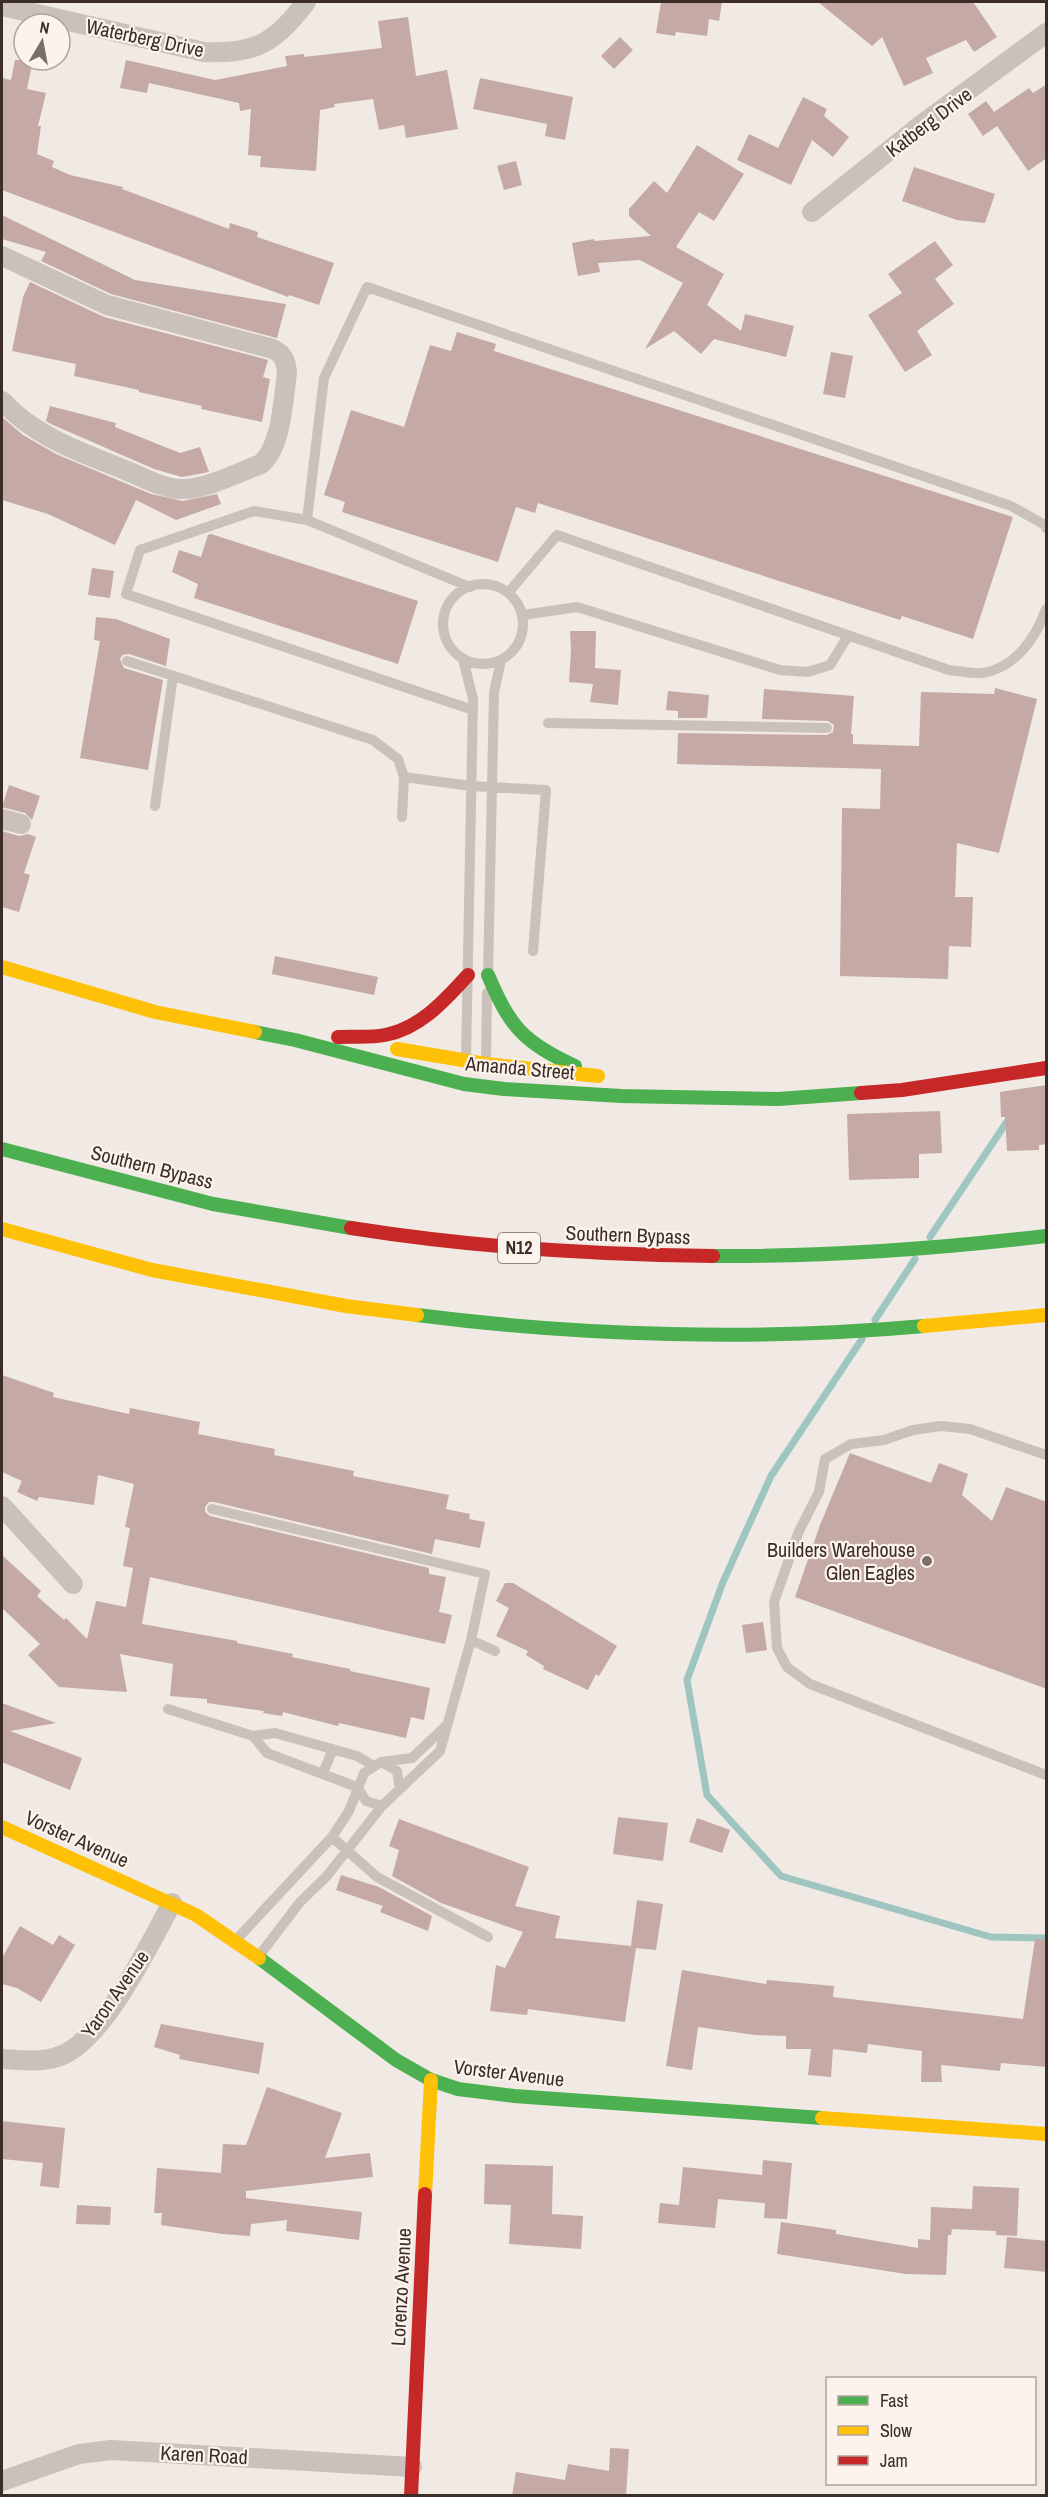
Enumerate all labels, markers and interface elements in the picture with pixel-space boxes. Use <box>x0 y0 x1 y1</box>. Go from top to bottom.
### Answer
north arrow <box>12 12 72 72</box>
street label: Waterberg Drive <box>84 12 206 63</box>
text: N <box>38 16 51 39</box>
street label: Katberg Drive <box>880 80 977 163</box>
street label: Amanda Street <box>463 1049 576 1086</box>
street label: Southern Bypass <box>88 1138 216 1195</box>
street label: Southern Bypass <box>565 1219 691 1250</box>
road number: N12 <box>498 1233 540 1263</box>
place label: Builders Warehouse Glen Eagles <box>767 1536 915 1586</box>
marker: Builders Warehouse Glen Eagles <box>920 1554 934 1568</box>
street label: Vorster Avenue <box>21 1804 133 1873</box>
street label: Yaron Avenue <box>74 1944 155 2043</box>
street label: Vorster Avenue <box>452 2052 566 2093</box>
street label: Lorenzo Avenue <box>384 2227 417 2347</box>
legend <box>826 2377 1036 2485</box>
text: Fast <box>880 2388 908 2413</box>
text: Slow <box>880 2418 912 2443</box>
street label: Karen Road <box>160 2439 248 2470</box>
text: Jam <box>880 2448 908 2473</box>

